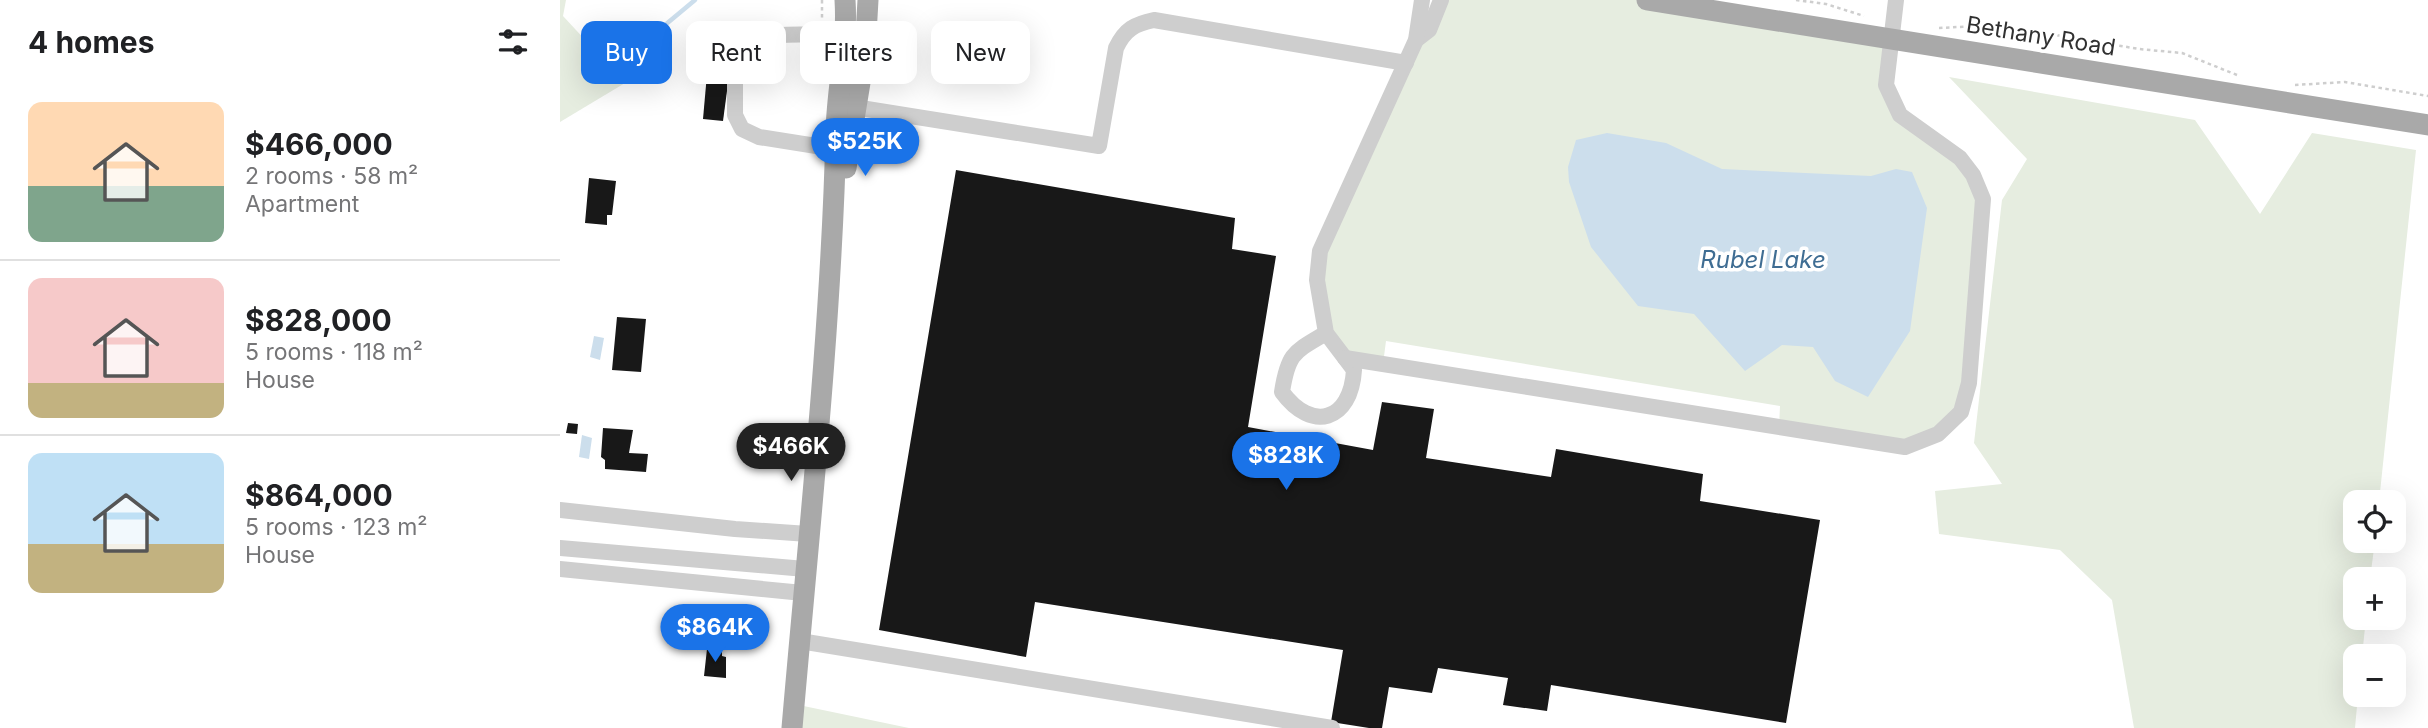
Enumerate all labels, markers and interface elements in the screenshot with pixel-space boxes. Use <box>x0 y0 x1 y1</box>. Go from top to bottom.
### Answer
street label: Bethany Road <box>1964 10 2118 62</box>
chip: Buy <box>581 21 672 84</box>
chip: Rent <box>686 21 786 84</box>
chip: Filters <box>800 21 917 84</box>
chip: New <box>931 21 1030 84</box>
icon: filters <box>494 23 532 61</box>
text: 4 homes <box>28 24 155 60</box>
pin: $525K <box>816 118 914 178</box>
text: $466,000 <box>245 126 393 162</box>
text: $525K <box>827 127 903 155</box>
icon: home <box>84 130 168 214</box>
text: 2 rooms · 58 m² <box>245 162 418 190</box>
text: Apartment <box>245 190 359 218</box>
water label: Rubel Lake <box>1700 245 1826 274</box>
text: $828,000 <box>245 302 392 338</box>
icon: home <box>84 306 168 390</box>
text: 5 rooms · 118 m² <box>245 338 423 366</box>
text: House <box>245 366 315 394</box>
pin: $466K <box>742 424 840 483</box>
text: $466K <box>752 432 830 460</box>
pin: $828K <box>1237 433 1335 492</box>
text: $828K <box>1248 441 1324 469</box>
text: $864,000 <box>245 477 393 513</box>
icon: home <box>84 481 168 565</box>
map controls <box>2343 490 2406 707</box>
button: locate <box>2343 490 2406 553</box>
text: 5 rooms · 123 m² <box>245 513 428 541</box>
text: House <box>245 541 315 569</box>
button: + <box>2343 567 2406 630</box>
pin: $864K <box>666 604 764 664</box>
text: $864K <box>676 613 754 641</box>
button: − <box>2343 644 2406 707</box>

